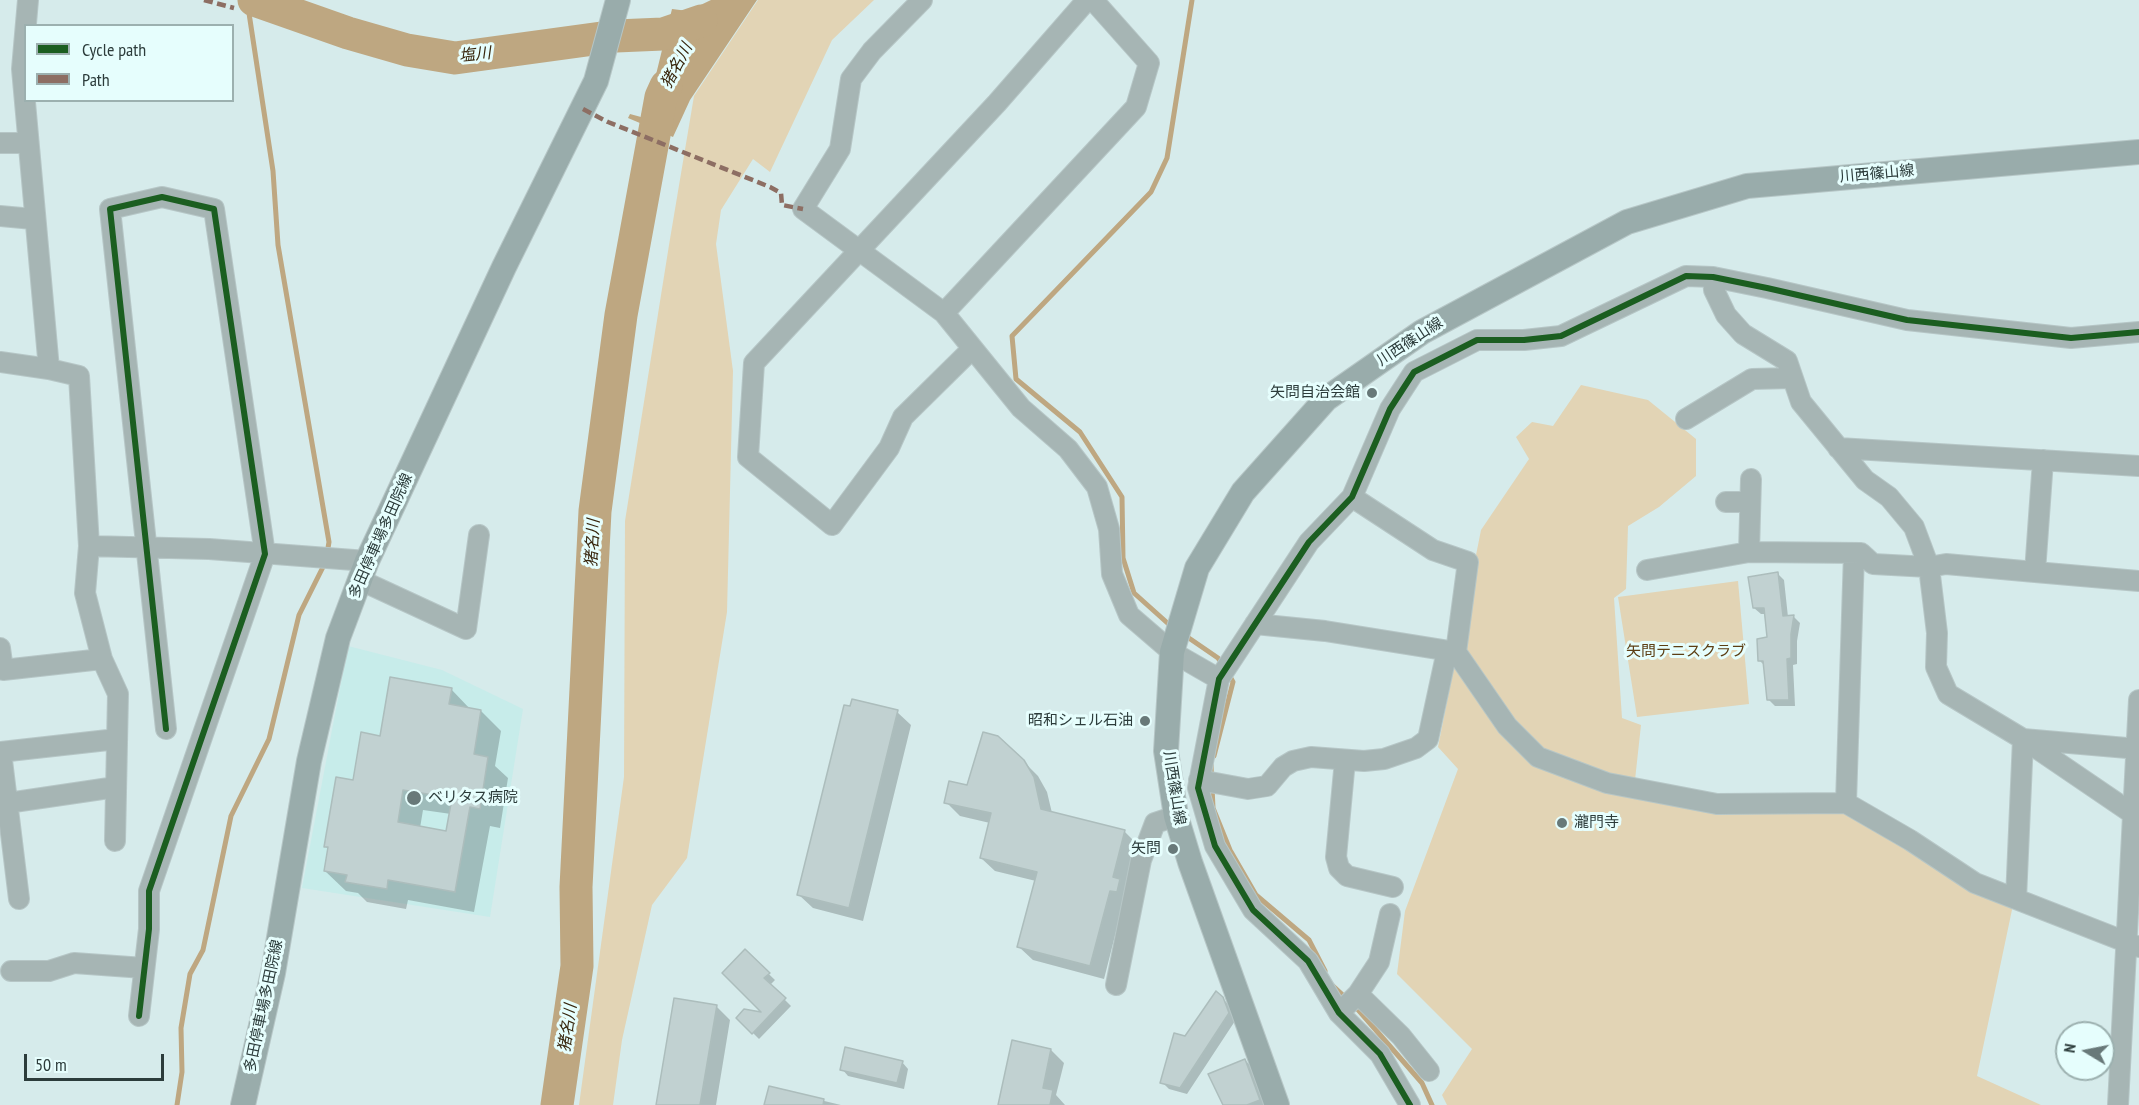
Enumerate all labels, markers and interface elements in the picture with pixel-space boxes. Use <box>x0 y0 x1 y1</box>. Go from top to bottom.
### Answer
legend <box>24 24 234 102</box>
text: Cycle path <box>82 38 146 61</box>
water label: 猪名川 <box>657 40 697 92</box>
water label: 塩川 <box>458 44 492 66</box>
text: Path <box>82 68 110 91</box>
street label: 川西篠山線 <box>1839 162 1915 186</box>
street label: 川西篠山線 <box>1374 314 1446 370</box>
place label: 矢問自治会館 <box>1270 384 1360 402</box>
marker: 矢問自治会館 <box>1365 386 1379 400</box>
street label: 多田停車場多田院線 <box>345 471 417 601</box>
water label: 猪名川 <box>582 519 604 567</box>
park label: 矢問テニスクラブ <box>1626 643 1746 661</box>
place label: 昭和シェル石油 <box>1028 712 1133 730</box>
marker: 昭和シェル石油 <box>1138 714 1152 728</box>
street label: 川西篠山線 <box>1159 750 1189 826</box>
marker: ベリタス病院 <box>405 789 423 807</box>
place label: ベリタス病院 <box>428 789 518 807</box>
place label: 瀧門寺 <box>1574 814 1619 832</box>
marker: 瀧門寺 <box>1555 816 1569 830</box>
place label: 矢問 <box>1131 840 1161 858</box>
marker: 矢問 <box>1166 842 1180 856</box>
street label: 多田停車場多田院線 <box>241 938 287 1074</box>
water label: 猪名川 <box>555 1003 581 1053</box>
north arrow <box>2055 1021 2115 1081</box>
scale bar <box>27 1042 166 1080</box>
text: N <box>2059 1042 2080 1054</box>
text: 50 m <box>35 1053 67 1076</box>

